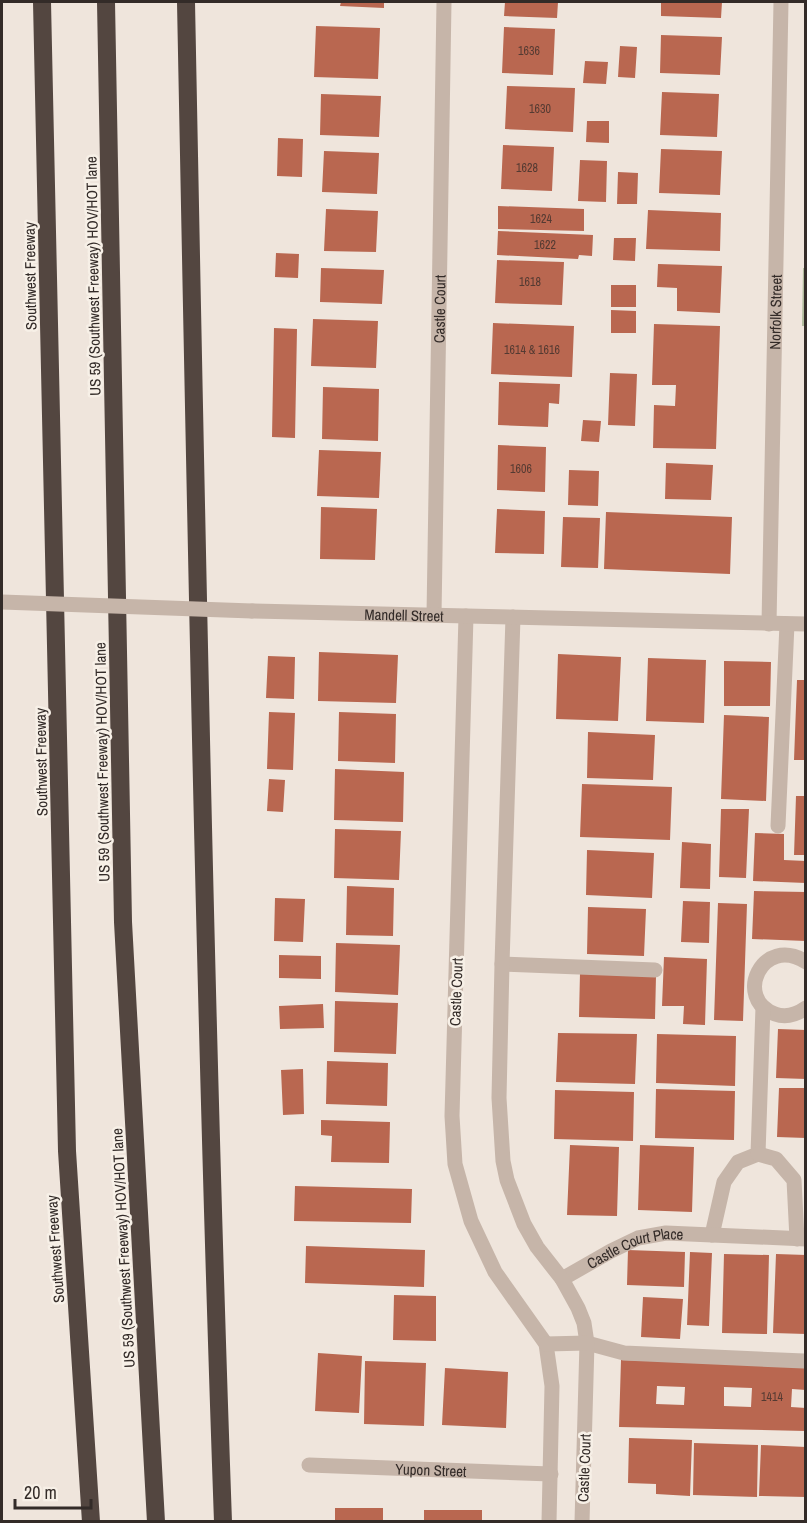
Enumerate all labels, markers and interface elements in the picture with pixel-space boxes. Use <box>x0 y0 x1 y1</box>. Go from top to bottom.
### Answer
house number: 1636 <box>518 43 540 59</box>
house number: 1630 <box>529 101 551 117</box>
street label: US 59 (Southwest Freeway) HOV/HOT lane <box>80 156 106 396</box>
house number: 1628 <box>516 160 538 176</box>
house number: 1624 <box>530 211 552 227</box>
street label: Southwest Freeway <box>19 221 41 330</box>
house number: 1622 <box>534 237 556 253</box>
street label: Castle Court <box>428 274 450 343</box>
house number: 1618 <box>519 274 541 290</box>
street label: Norfolk Street <box>764 274 786 350</box>
house number: 1614 & 1616 <box>504 342 560 358</box>
house number: 1606 <box>510 461 532 477</box>
street label: Mandell Street <box>364 603 444 626</box>
street label: US 59 (Southwest Freeway) HOV/HOT lane <box>89 642 115 882</box>
street label: Southwest Freeway <box>30 707 52 816</box>
street label: Castle Court <box>444 957 468 1027</box>
street label: US 59 (Southwest Freeway) HOV/HOT lane <box>106 1128 140 1368</box>
street label: Southwest Freeway <box>41 1194 69 1304</box>
street label: Castle Court Place <box>583 1222 684 1273</box>
house number: 1414 <box>761 1389 783 1405</box>
street label: Castle Court <box>572 1433 596 1503</box>
street label: Yupon Street <box>395 1458 467 1481</box>
scale bar <box>15 1472 92 1510</box>
text: 20 m <box>24 1480 57 1505</box>

